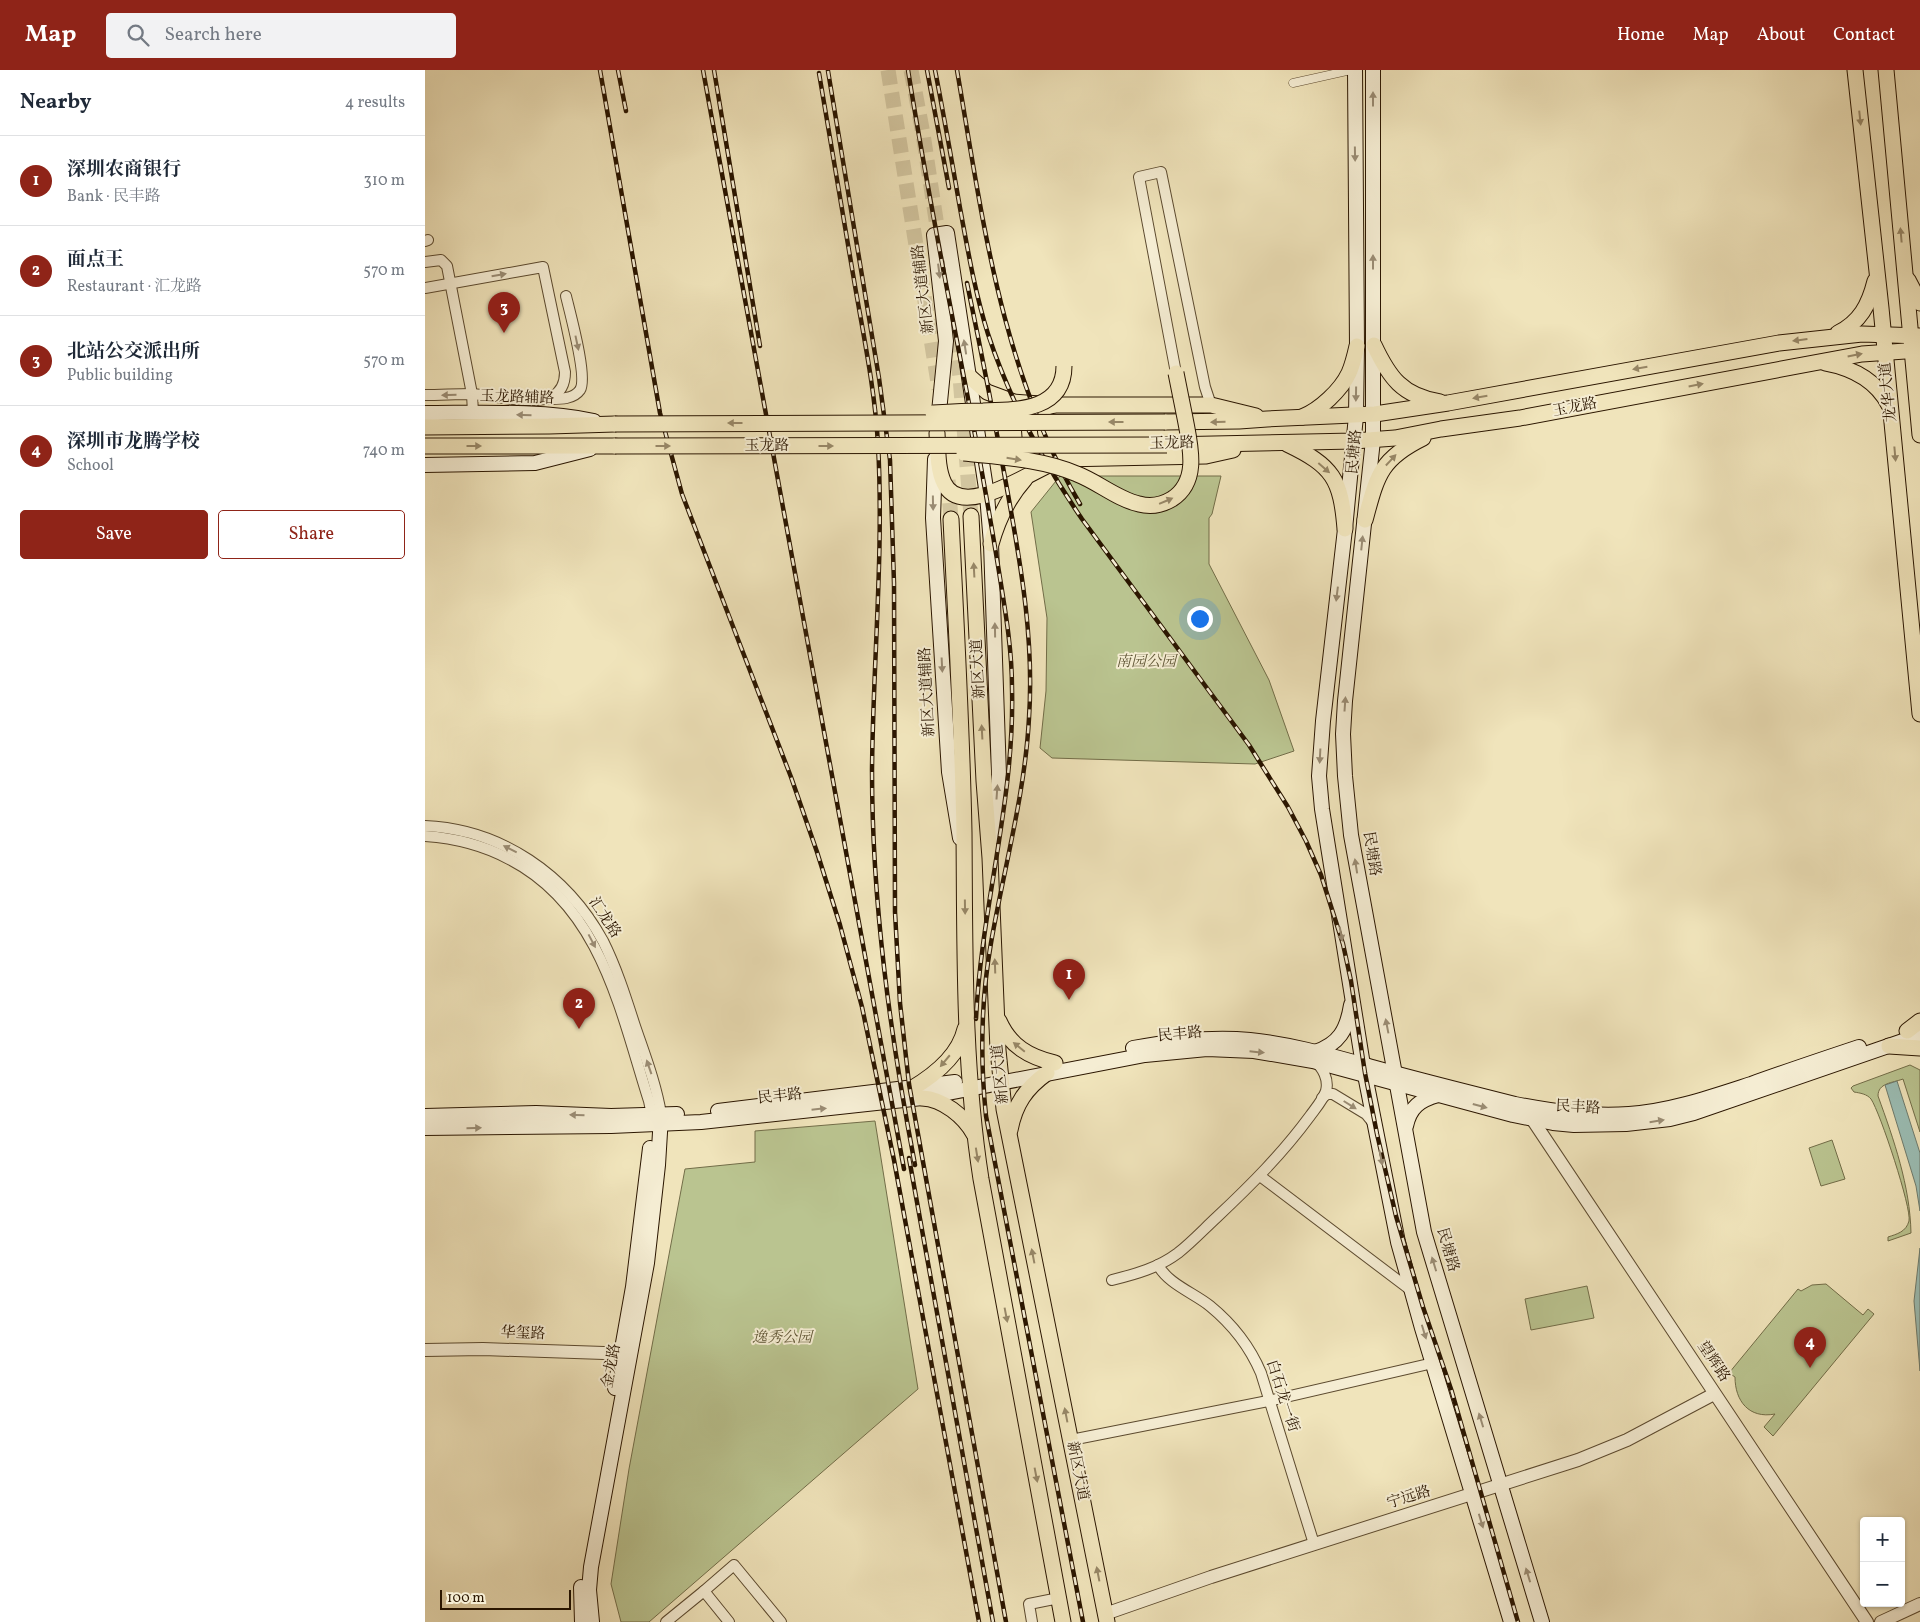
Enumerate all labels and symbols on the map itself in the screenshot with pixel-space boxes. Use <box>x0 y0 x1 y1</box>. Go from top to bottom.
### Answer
one-way arrow <box>1369 91 1377 107</box>
one-way arrow <box>1856 111 1864 127</box>
one-way arrow <box>1352 146 1360 162</box>
one-way arrow <box>1897 227 1905 243</box>
street label: 新区大道辅路 <box>908 243 940 335</box>
one-way arrow <box>1369 253 1377 269</box>
one-way arrow <box>935 263 943 279</box>
one-way arrow <box>492 270 508 278</box>
pin: 3 <box>488 292 520 333</box>
one-way arrow <box>573 336 581 352</box>
one-way arrow <box>1792 336 1808 344</box>
one-way arrow <box>961 338 969 354</box>
one-way arrow <box>1848 351 1863 359</box>
street label: 龙华大道 <box>1875 361 1903 423</box>
one-way arrow <box>1632 365 1648 373</box>
one-way arrow <box>1688 380 1704 388</box>
street label: 玉龙路辅路 <box>479 386 555 410</box>
one-way arrow <box>1352 386 1360 402</box>
one-way arrow <box>441 391 457 399</box>
one-way arrow <box>1472 393 1488 401</box>
street label: 玉龙路 <box>1551 393 1599 423</box>
one-way arrow <box>516 410 532 418</box>
one-way arrow <box>1108 418 1124 426</box>
one-way arrow <box>1210 418 1226 426</box>
one-way arrow <box>727 419 743 427</box>
street label: 民塘路 <box>1343 429 1367 475</box>
street label: 玉龙路 <box>1149 433 1195 455</box>
street label: 玉龙路 <box>744 436 790 457</box>
one-way arrow <box>466 442 482 450</box>
one-way arrow <box>656 442 672 450</box>
one-way arrow <box>818 442 834 450</box>
one-way arrow <box>1891 446 1899 462</box>
one-way arrow <box>1385 453 1396 466</box>
one-way arrow <box>1006 456 1022 464</box>
one-way arrow <box>1318 462 1331 473</box>
one-way arrow <box>929 495 937 511</box>
one-way arrow <box>1159 497 1174 505</box>
one-way arrow <box>1358 535 1366 551</box>
one-way arrow <box>970 562 978 578</box>
one-way arrow <box>1333 586 1341 602</box>
your location <box>1187 606 1213 632</box>
one-way arrow <box>991 621 999 637</box>
street label: 新区大道 <box>967 638 991 700</box>
street label: 新区大道辅路 <box>915 647 941 737</box>
park label: 南园公园 <box>1116 652 1178 673</box>
one-way arrow <box>939 657 947 673</box>
one-way arrow <box>1341 696 1349 712</box>
one-way arrow <box>978 724 986 740</box>
one-way arrow <box>1316 748 1324 764</box>
one-way arrow <box>994 784 1002 800</box>
street label: 民塘路 <box>1357 830 1385 878</box>
one-way arrow <box>503 845 517 853</box>
one-way arrow <box>1351 858 1359 874</box>
street label: 汇龙路 <box>583 893 625 943</box>
one-way arrow <box>961 899 969 915</box>
one-way arrow <box>1338 926 1346 942</box>
one-way arrow <box>588 933 596 948</box>
one-way arrow <box>991 958 999 974</box>
pin: 1 <box>1053 959 1085 1000</box>
pin: 2 <box>563 988 595 1029</box>
one-way arrow <box>1382 1017 1390 1033</box>
street label: 民丰路 <box>1157 1023 1203 1047</box>
one-way arrow <box>1012 1042 1025 1053</box>
street label: 新区大道 <box>987 1043 1015 1105</box>
one-way arrow <box>1250 1048 1266 1056</box>
one-way arrow <box>940 1055 951 1068</box>
one-way arrow <box>645 1059 653 1074</box>
street label: 民丰路 <box>757 1084 803 1110</box>
street label: 民丰路 <box>1555 1096 1601 1120</box>
one-way arrow <box>1343 1100 1357 1109</box>
one-way arrow <box>1472 1103 1487 1111</box>
one-way arrow <box>811 1105 827 1113</box>
one-way arrow <box>569 1111 585 1119</box>
one-way arrow <box>1650 1117 1666 1125</box>
one-way arrow <box>466 1124 482 1132</box>
one-way arrow <box>973 1148 981 1164</box>
one-way arrow <box>1378 1150 1386 1166</box>
street label: 民塘路 <box>1431 1225 1463 1275</box>
one-way arrow <box>1029 1247 1037 1263</box>
one-way arrow <box>1429 1257 1437 1272</box>
one-way arrow <box>1002 1308 1010 1323</box>
street label: 华玺路 <box>500 1323 546 1345</box>
one-way arrow <box>1420 1325 1428 1340</box>
pin: 4 <box>1794 1327 1826 1368</box>
park label: 逸秀公园 <box>752 1328 814 1349</box>
street label: 望辉路 <box>1692 1337 1734 1387</box>
street label: 金龙路 <box>597 1342 627 1390</box>
street label: 白石龙一街 <box>1260 1357 1304 1435</box>
one-way arrow <box>1061 1406 1069 1422</box>
one-way arrow <box>1476 1412 1484 1427</box>
street label: 新区大道 <box>1061 1440 1093 1502</box>
one-way arrow <box>1032 1468 1040 1484</box>
street label: 宁远路 <box>1384 1481 1434 1515</box>
one-way arrow <box>1477 1514 1485 1529</box>
one-way arrow <box>1094 1566 1102 1582</box>
one-way arrow <box>1523 1568 1531 1583</box>
scale bar <box>440 1587 571 1610</box>

